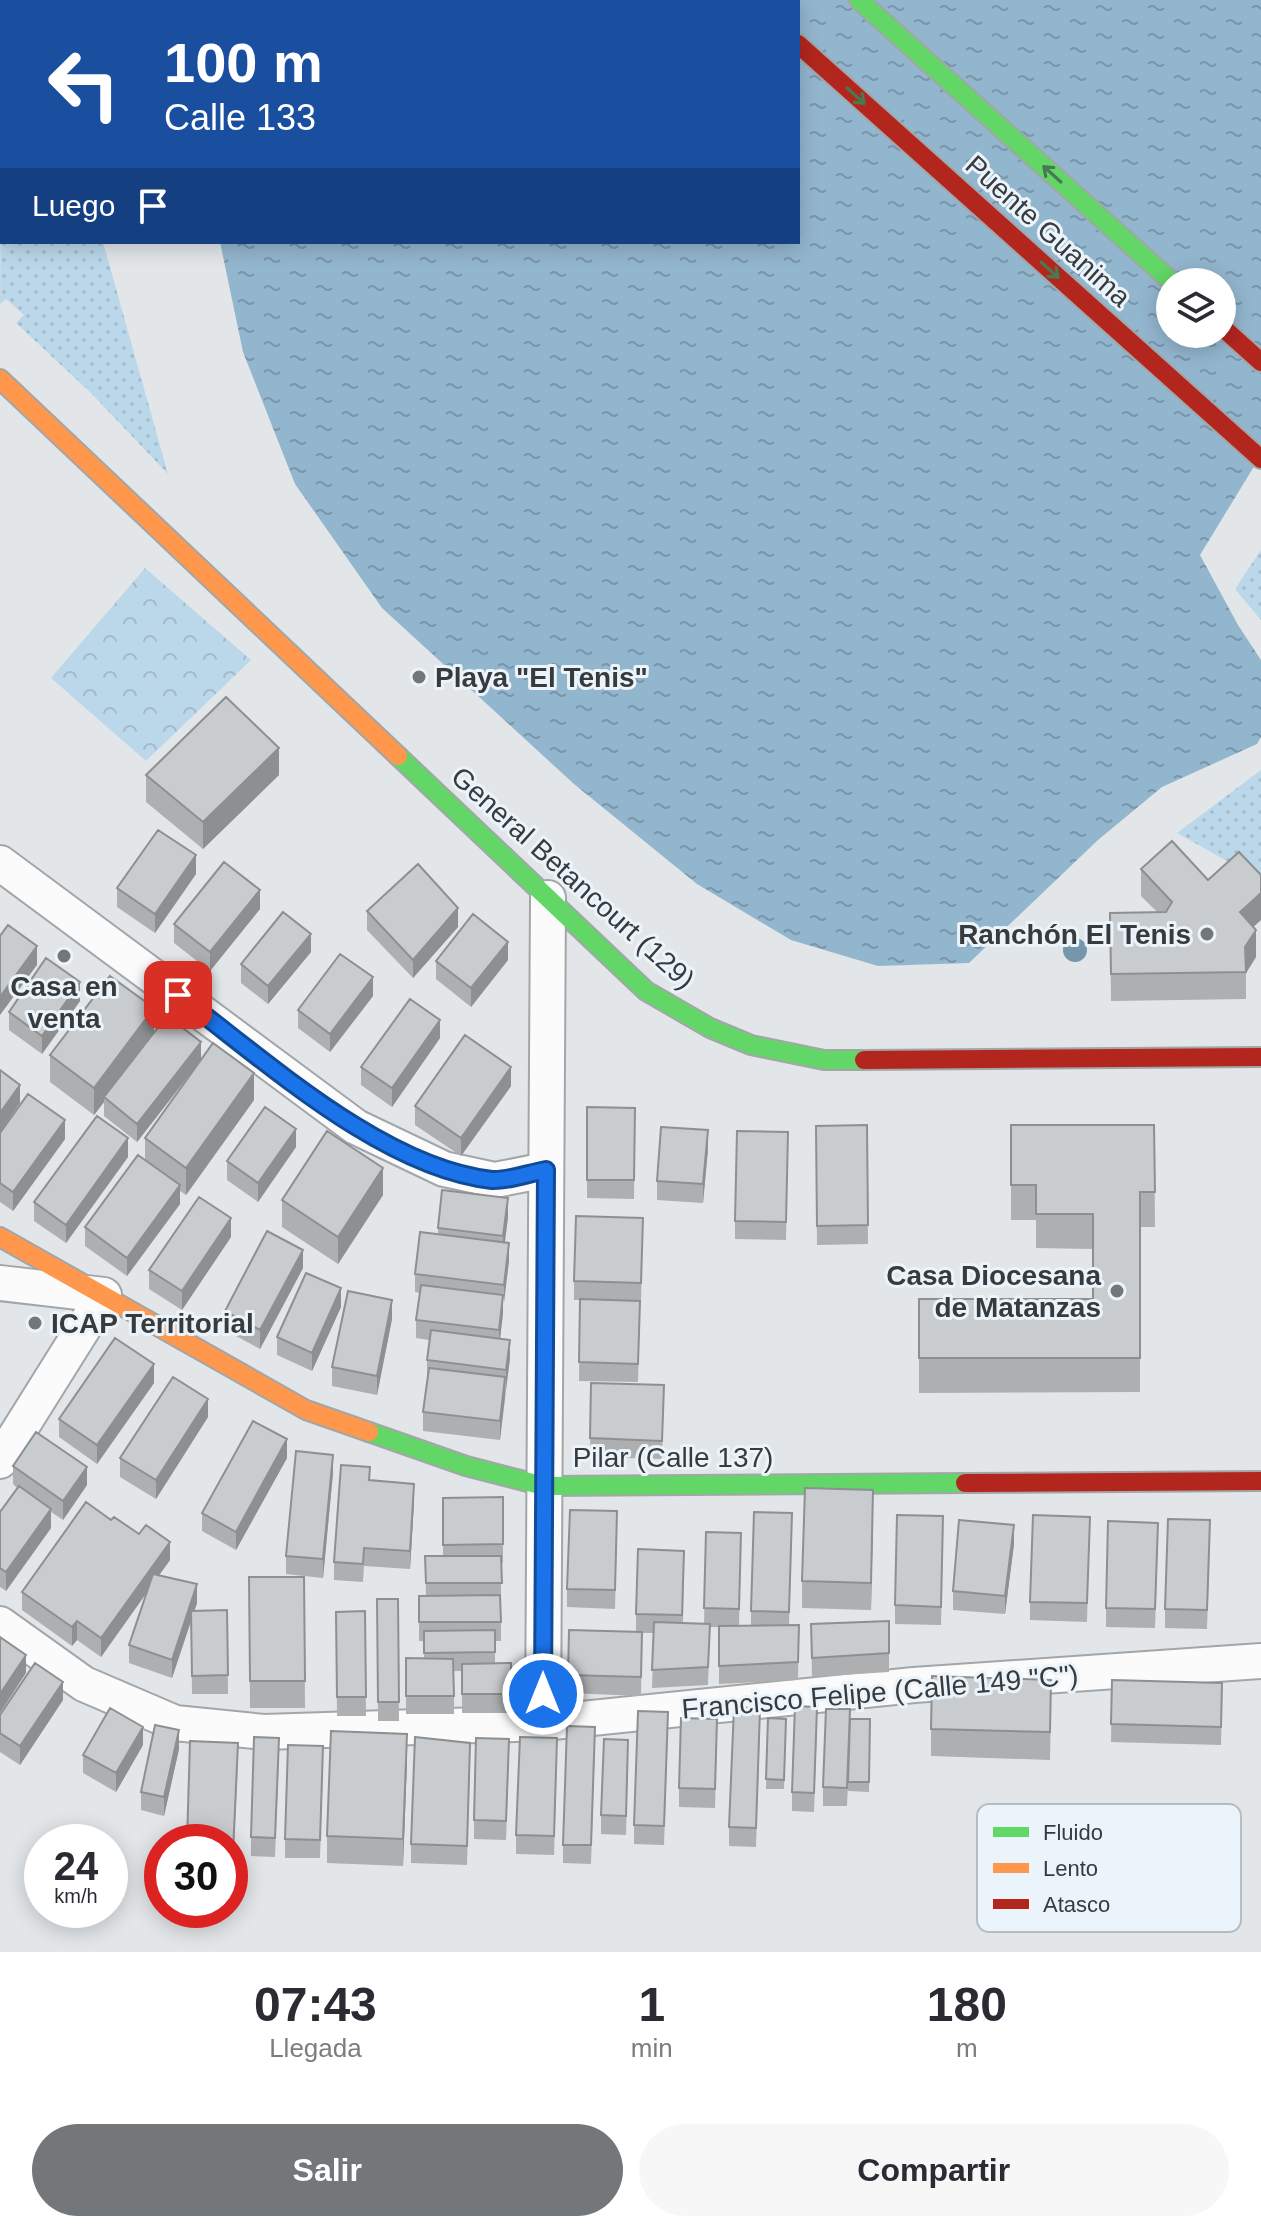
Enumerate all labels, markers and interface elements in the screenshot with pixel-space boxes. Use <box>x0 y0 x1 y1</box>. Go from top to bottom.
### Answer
text: 100 m <box>164 31 323 94</box>
icon: left <box>32 32 136 136</box>
one-way arrow <box>846 87 866 105</box>
text: Calle 133 <box>164 97 316 138</box>
street label: Puente Guanima <box>960 149 1137 313</box>
one-way arrow <box>1042 165 1062 183</box>
icon: arrive <box>131 184 175 228</box>
text: Luego <box>32 189 115 222</box>
one-way arrow <box>1039 261 1059 279</box>
map controls <box>1156 268 1236 348</box>
button: layers <box>1156 268 1236 348</box>
place label: Playa "El Tenis" <box>435 662 648 693</box>
marker: Playa "El Tenis" <box>410 668 428 686</box>
street label: General Betancourt (129) <box>445 761 701 995</box>
place label: Ranchón El Tenis <box>958 919 1191 950</box>
marker: Ranchón El Tenis <box>1198 925 1216 943</box>
marker: Casa en venta <box>55 947 73 965</box>
pin <box>144 961 212 1029</box>
place label: Casa en venta <box>10 971 118 1034</box>
icon: arrive <box>156 973 200 1017</box>
place label: Casa Diocesana de Matanzas <box>886 1260 1101 1323</box>
marker: Casa Diocesana de Matanzas <box>1108 1282 1126 1300</box>
place label: ICAP Territorial <box>51 1308 254 1339</box>
marker: ICAP Territorial <box>26 1314 44 1332</box>
street label: Pilar (Calle 137) <box>573 1442 773 1473</box>
position arrow <box>501 1652 585 1736</box>
street label: Francisco Felipe (Calle 149 "C") <box>680 1659 1080 1725</box>
legend <box>977 1804 1241 1932</box>
text: Fluido <box>1043 1820 1103 1845</box>
speed limit sign: 30 <box>144 1824 248 1928</box>
text: 24 <box>54 1844 98 1888</box>
text: Lento <box>1043 1856 1098 1881</box>
text: km/h <box>54 1885 98 1907</box>
text: Atasco <box>1043 1892 1110 1917</box>
text: 07:43 <box>254 1978 377 2031</box>
text: 1 <box>638 1978 665 2031</box>
text: 180 <box>927 1978 1007 2031</box>
text: Llegada <box>269 2033 362 2063</box>
text: min <box>631 2033 673 2063</box>
text: m <box>956 2033 978 2063</box>
button: Salir <box>32 2124 623 2216</box>
button: Compartir <box>639 2124 1229 2216</box>

